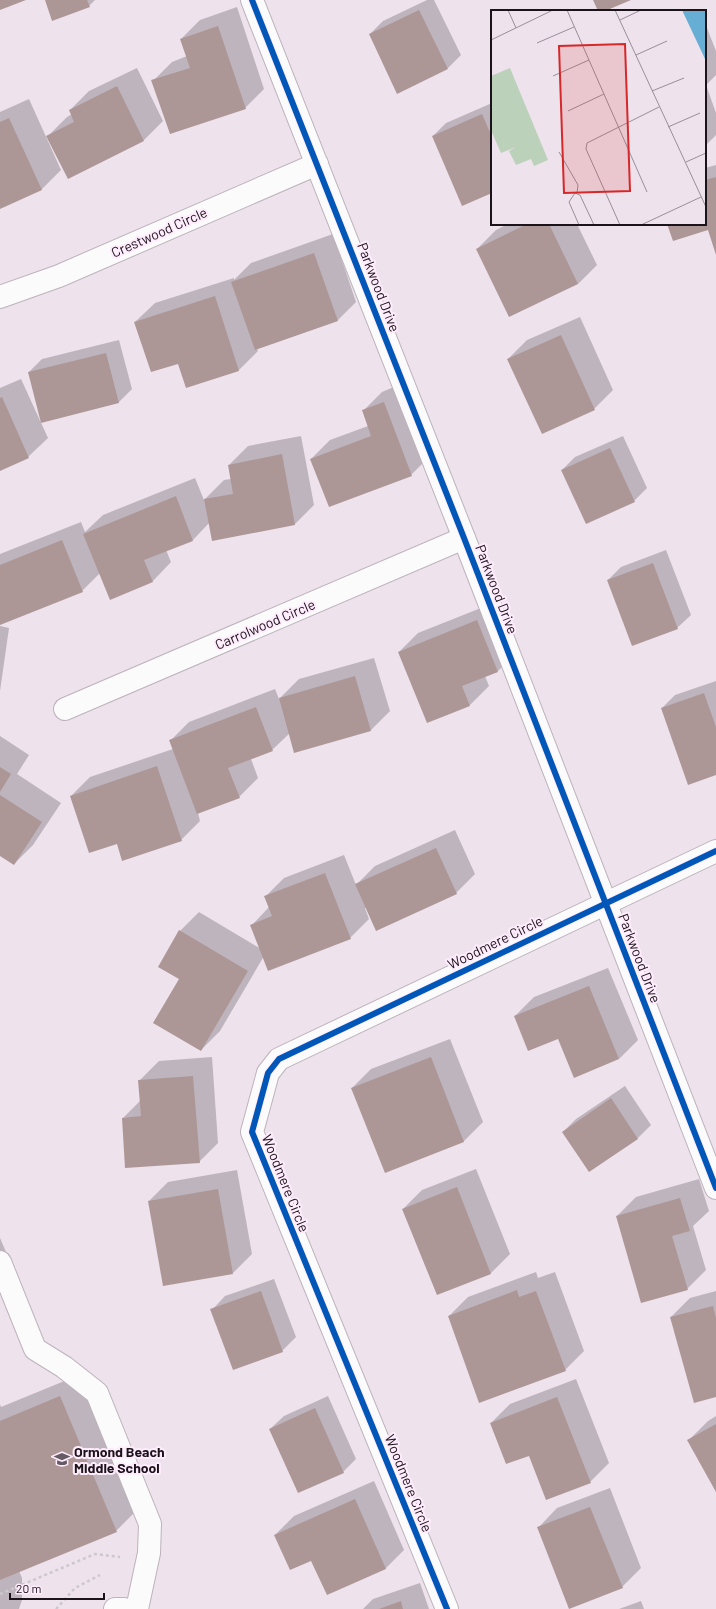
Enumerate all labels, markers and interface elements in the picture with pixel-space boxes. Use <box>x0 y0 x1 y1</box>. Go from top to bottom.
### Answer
inset map <box>491 10 706 225</box>
street label: Crestwood Circle <box>108 203 210 261</box>
street label: Parkwood Drive <box>354 240 404 334</box>
street label: Parkwood Drive <box>472 542 522 636</box>
street label: Carrolwood Circle <box>212 595 318 653</box>
street label: Parkwood Drive <box>615 911 665 1005</box>
street label: Woodmere Circle <box>445 912 545 972</box>
street label: Woodmere Circle <box>259 1132 313 1234</box>
street label: Woodmere Circle <box>382 1432 436 1534</box>
place label: Ormond Beach Middle School <box>74 1443 165 1476</box>
school or university icon: Ormond Beach Middle School <box>53 1450 71 1468</box>
scale bar <box>10 1575 104 1601</box>
text: 20 m <box>16 1581 42 1595</box>

